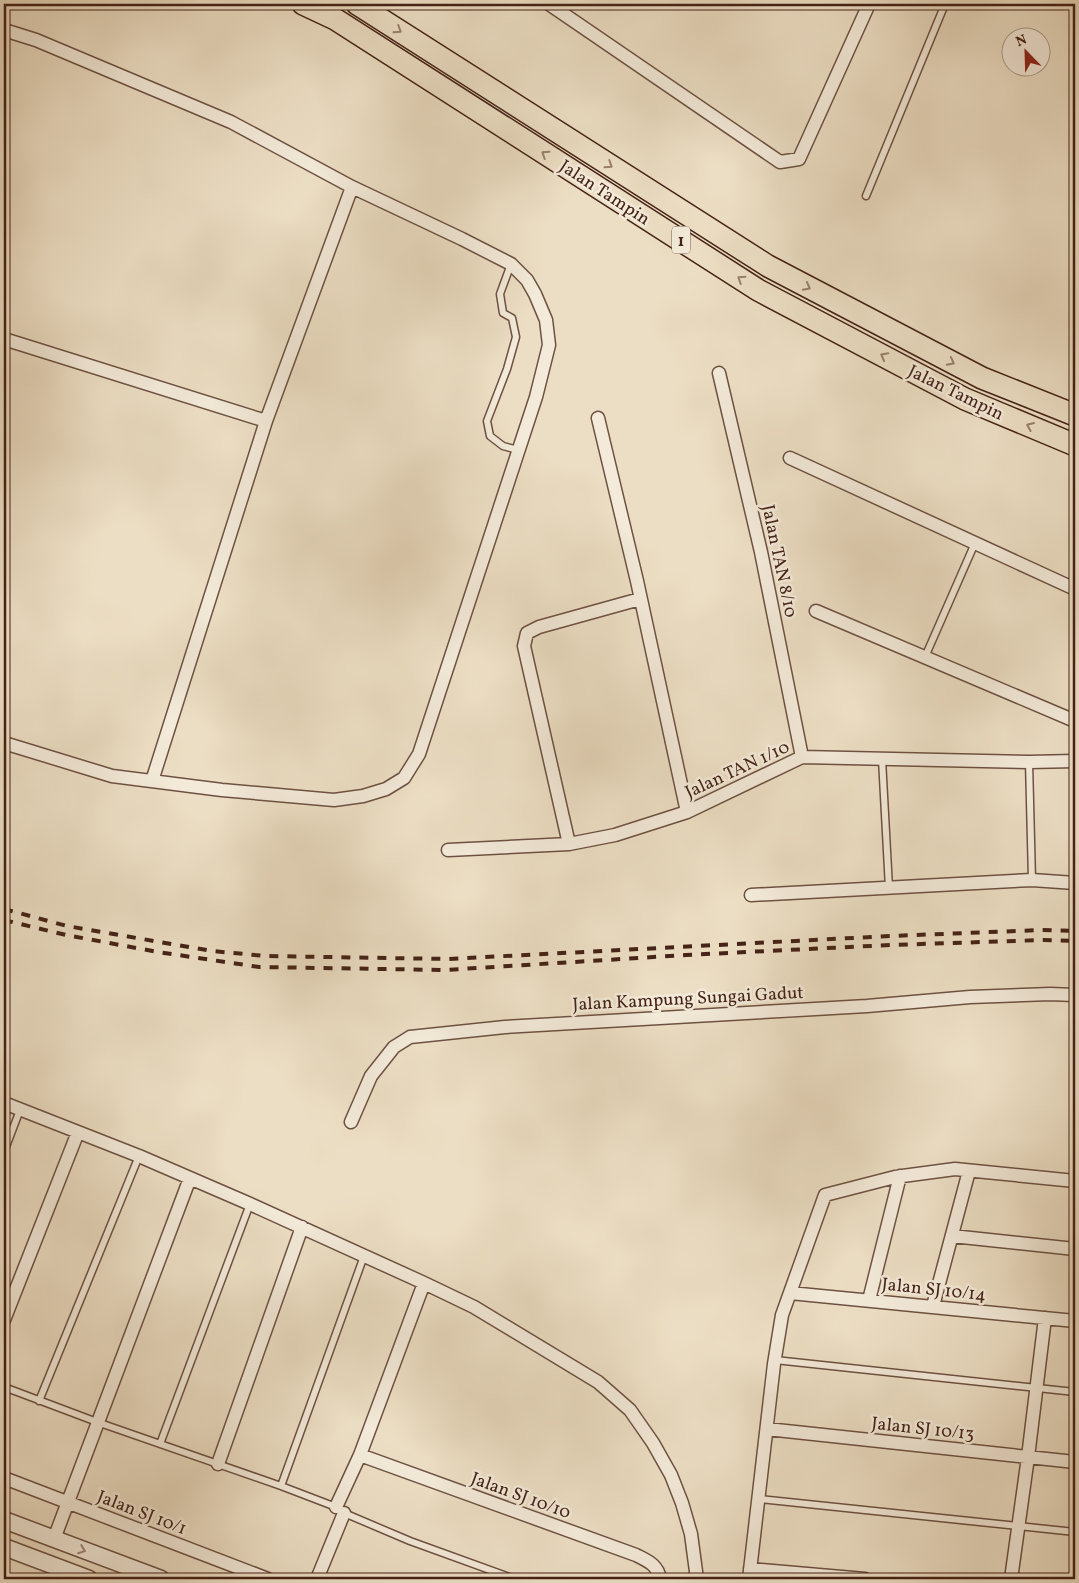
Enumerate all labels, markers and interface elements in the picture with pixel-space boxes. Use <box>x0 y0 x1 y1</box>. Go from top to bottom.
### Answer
one-way arrow <box>393 24 402 33</box>
north arrow <box>1002 28 1052 78</box>
text: N <box>1013 31 1030 52</box>
one-way arrow <box>541 150 550 160</box>
street label: Jalan Tampin <box>554 154 655 232</box>
one-way arrow <box>604 158 613 168</box>
road number: 1 <box>672 226 690 254</box>
one-way arrow <box>737 275 746 285</box>
one-way arrow <box>802 281 811 291</box>
one-way arrow <box>880 352 889 362</box>
one-way arrow <box>946 356 955 366</box>
street label: Jalan Tampin <box>903 359 1008 427</box>
one-way arrow <box>1026 422 1035 432</box>
street label: Jalan TAN 8/10 <box>754 503 803 620</box>
street label: Jalan TAN 1/10 <box>681 735 794 806</box>
street label: Jalan Kampung Sungai Gadut <box>572 981 804 1018</box>
street label: Jalan SJ 10/14 <box>881 1273 987 1308</box>
street label: Jalan SJ 10/13 <box>870 1412 975 1447</box>
street label: Jalan SJ 10/10 <box>467 1467 574 1526</box>
street label: Jalan SJ 10/1 <box>93 1485 190 1542</box>
one-way arrow <box>77 1543 86 1554</box>

